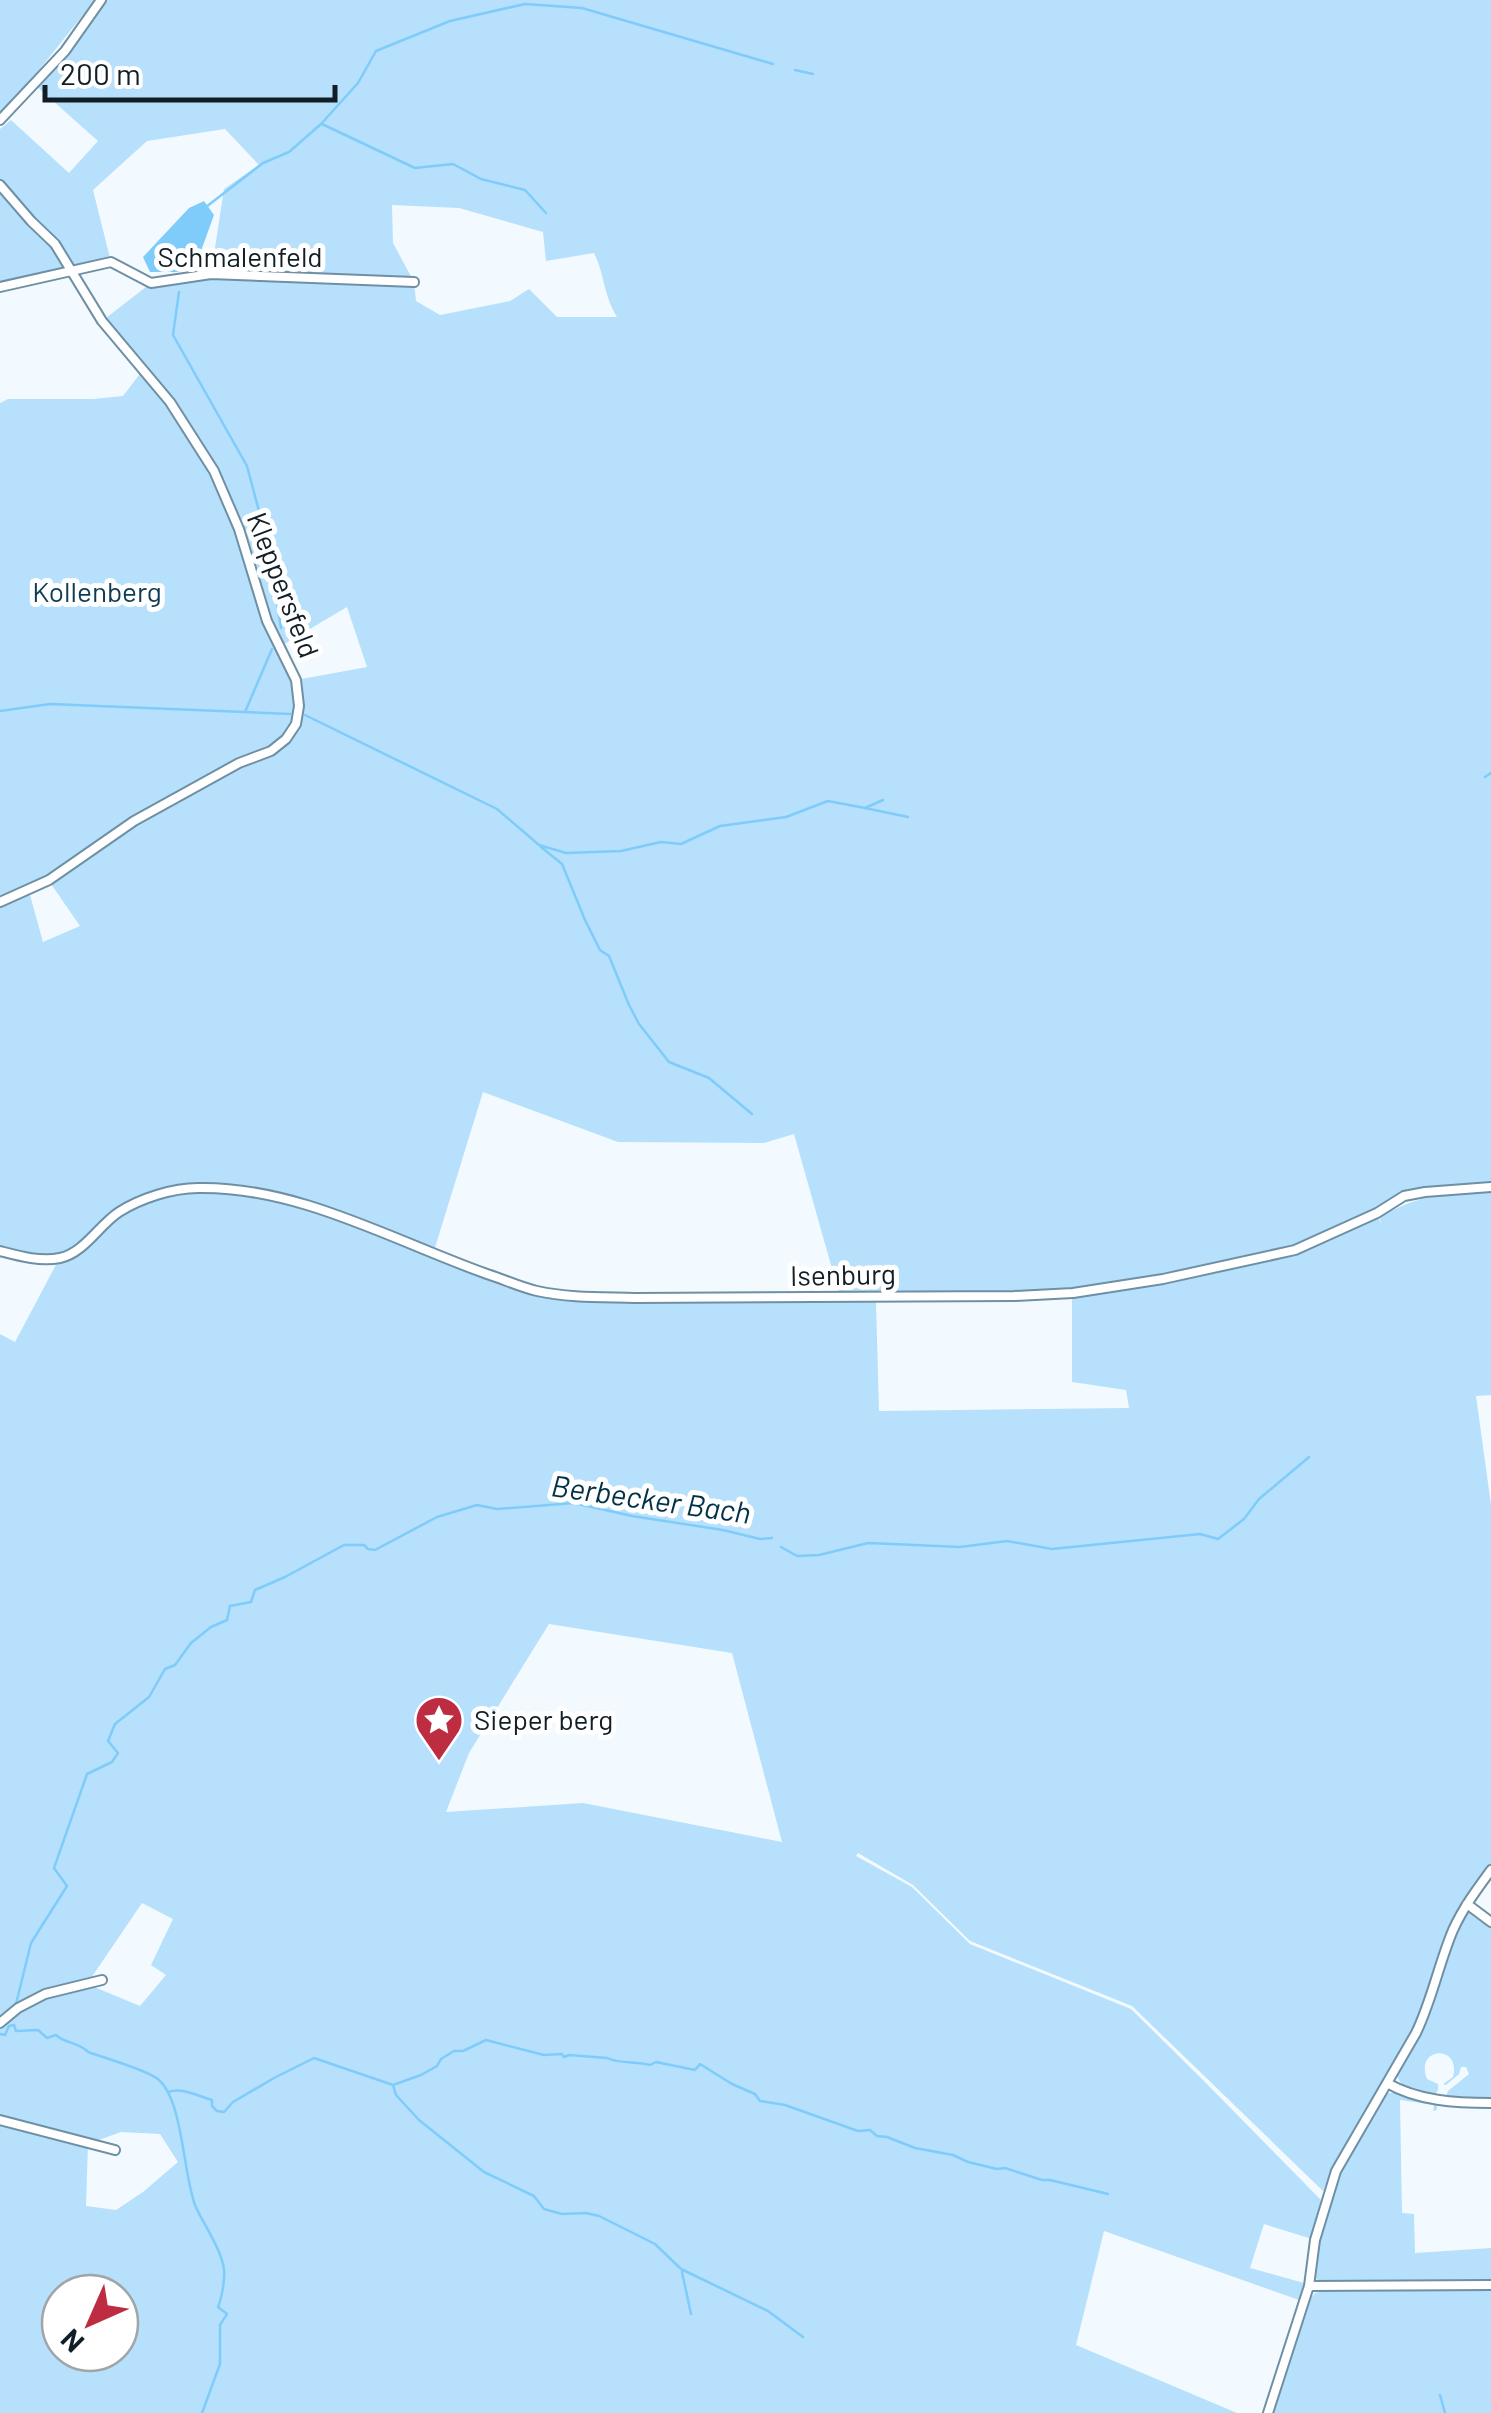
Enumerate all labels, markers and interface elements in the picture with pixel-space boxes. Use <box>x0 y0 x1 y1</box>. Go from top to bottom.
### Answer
scale bar <box>45 40 335 102</box>
text: 200 m <box>60 55 141 91</box>
street label: Schmalenfeld <box>157 239 323 273</box>
street label: Kleppersfeld <box>241 507 327 662</box>
park label: Kollenberg <box>32 574 162 608</box>
street label: Isenburg <box>790 1256 896 1292</box>
water label: Berbecker Bach <box>549 1466 753 1530</box>
place icon: Sieper berg <box>413 1694 465 1762</box>
place label: Sieper berg <box>474 1702 613 1736</box>
north arrow <box>40 2273 140 2373</box>
text: N <box>53 2323 90 2360</box>

